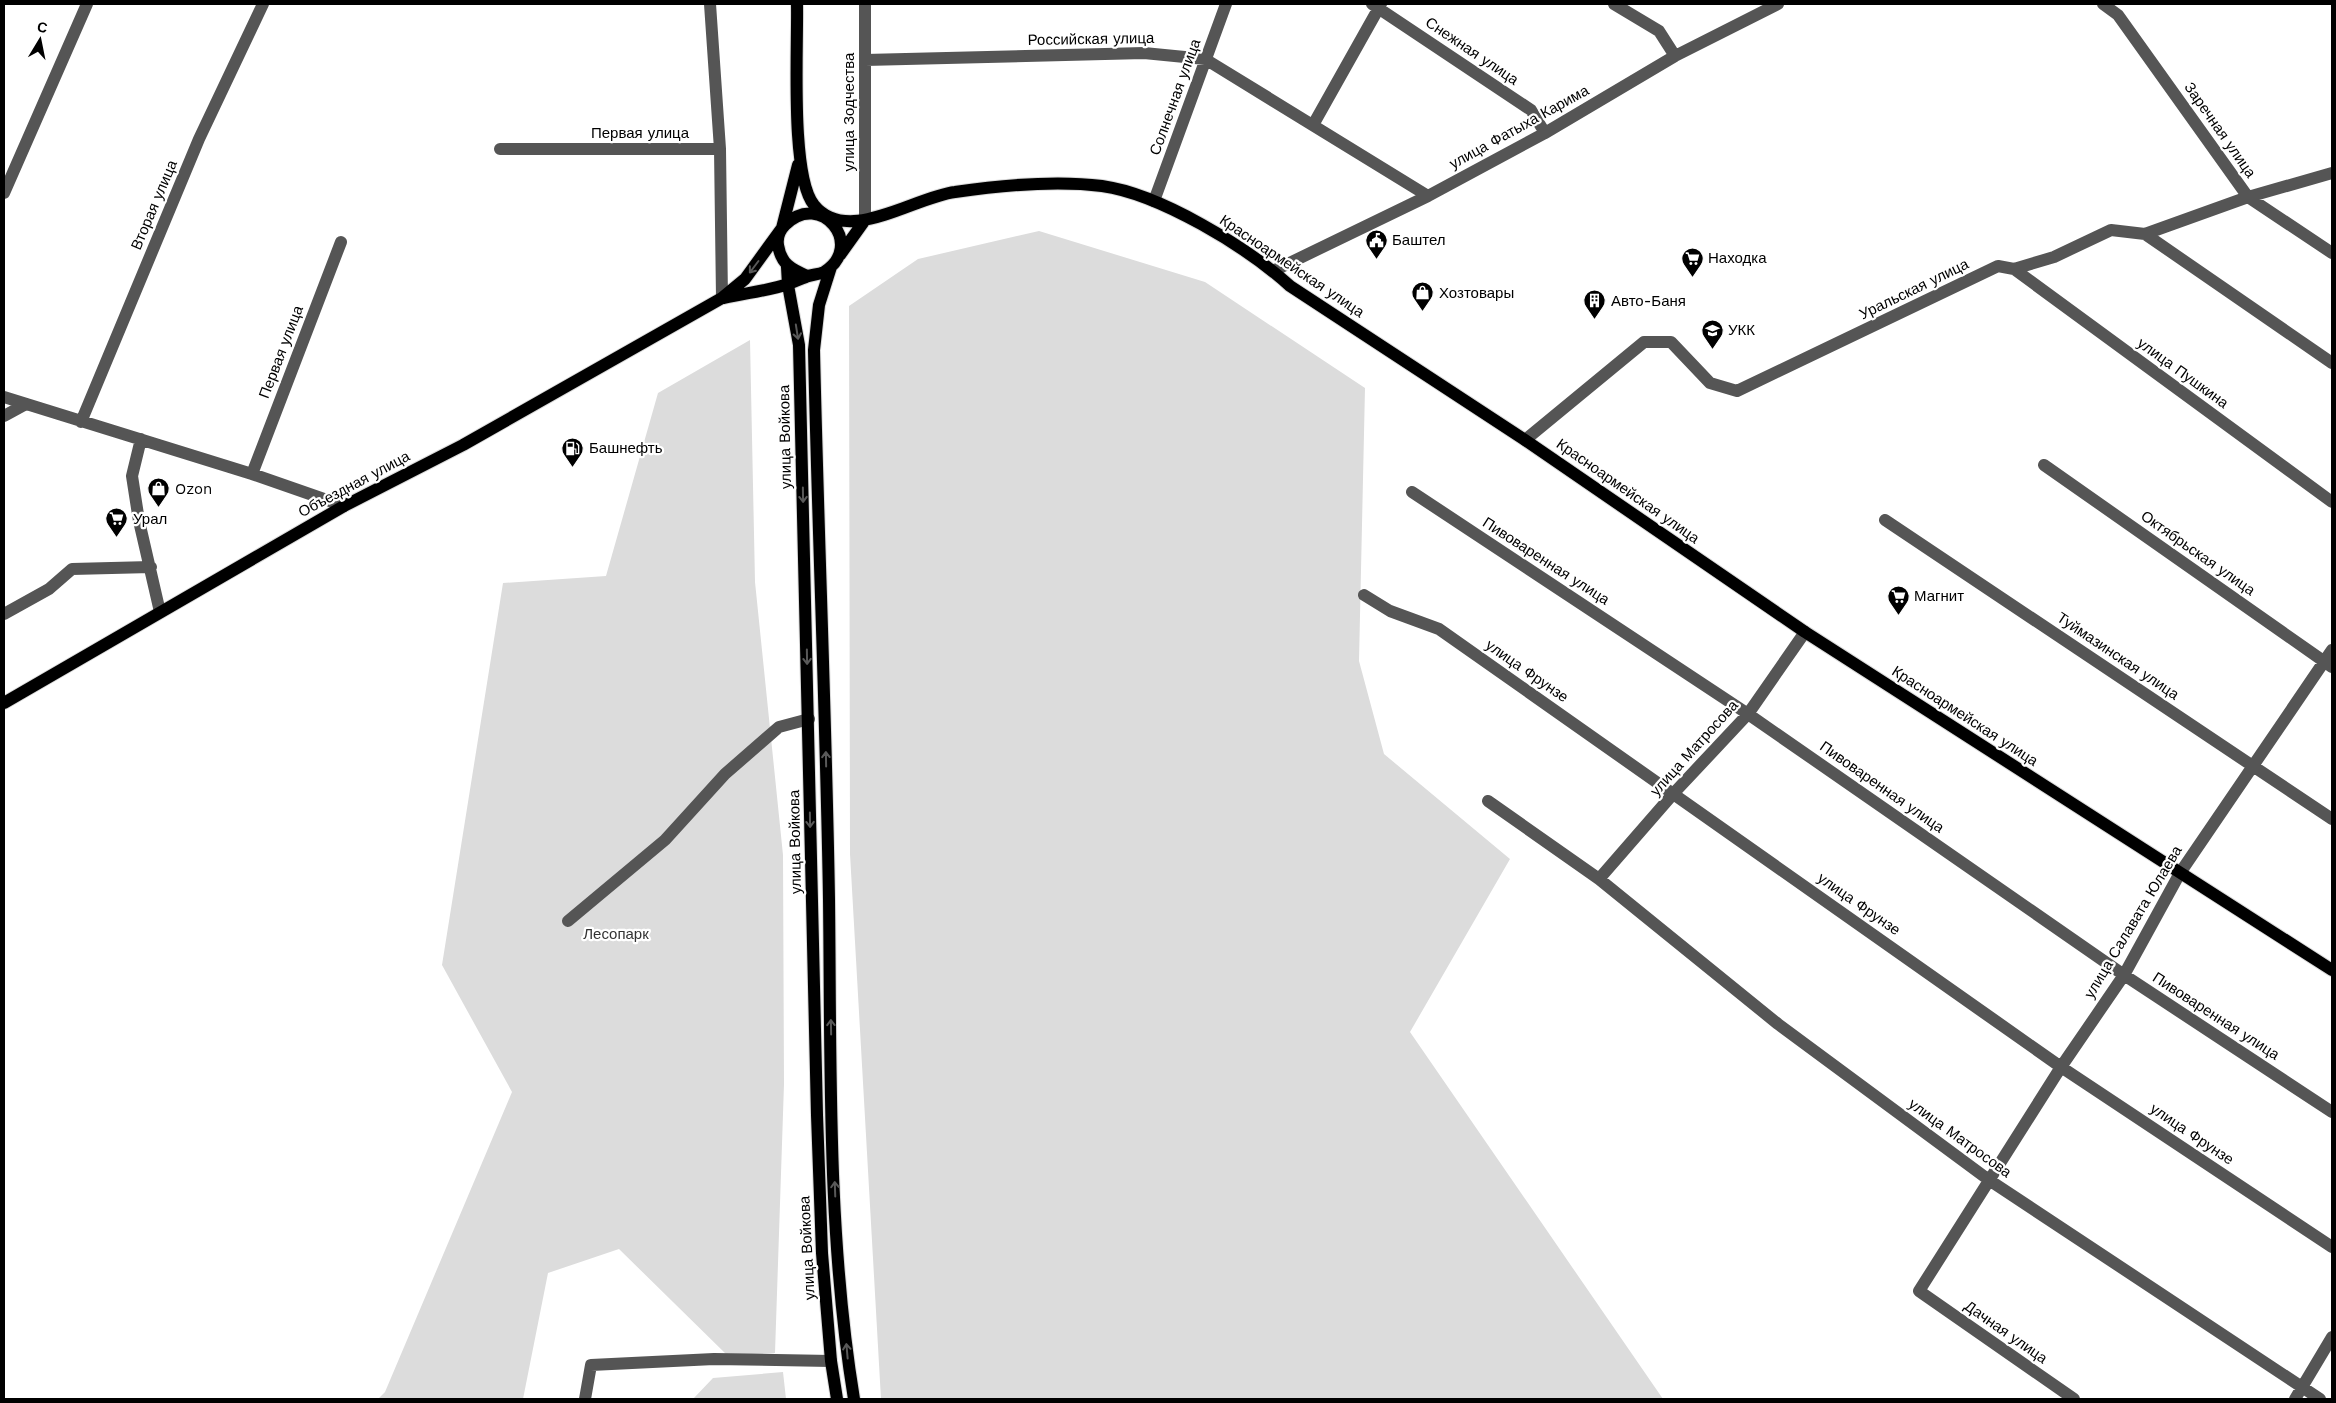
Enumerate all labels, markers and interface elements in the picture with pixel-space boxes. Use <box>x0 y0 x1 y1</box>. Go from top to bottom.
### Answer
street label: Снежная улица <box>1422 13 1523 89</box>
north arrow <box>15 15 65 65</box>
text: С <box>36 18 49 36</box>
street label: Российская улица <box>1028 29 1155 49</box>
street label: Солнечная улица <box>1146 36 1205 158</box>
street label: улица Зодчества <box>840 52 858 171</box>
street label: Заречная улица <box>2180 79 2260 182</box>
street label: улица Фатыха Карима <box>1446 81 1592 173</box>
street label: Первая улица <box>591 124 690 142</box>
street label: Вторая улица <box>127 157 181 253</box>
street label: Красноармейская улица <box>1216 211 1368 321</box>
public building icon: Баштел <box>1364 228 1388 259</box>
place label: Баштел <box>1392 231 1446 249</box>
supermarket icon: Находка <box>1680 246 1704 277</box>
place label: Находка <box>1708 249 1767 267</box>
street label: Уральская улица <box>1856 254 1972 323</box>
one-way arrow <box>748 260 759 273</box>
shop icon: Хозтовары <box>1411 281 1435 312</box>
place label: Хозтовары <box>1439 284 1514 302</box>
building icon: Авто-Баня <box>1583 289 1607 320</box>
place label: Авто-Баня <box>1611 292 1686 310</box>
street label: Первая улица <box>255 302 307 401</box>
school or university icon: УКК <box>1700 318 1724 349</box>
place label: УКК <box>1728 321 1755 339</box>
one-way arrow <box>793 324 803 340</box>
street label: улица Пушкина <box>2134 334 2233 412</box>
street label: улица Войкова <box>775 384 795 489</box>
street label: Красноармейская улица <box>1553 435 1704 548</box>
fuel station icon: Башнефть <box>561 436 585 467</box>
place label: Башнефть <box>589 439 663 457</box>
street label: Объездная улица <box>295 447 413 521</box>
shop icon: Ozon <box>147 477 171 508</box>
place label: Ozon <box>175 480 212 498</box>
one-way arrow <box>798 486 808 502</box>
supermarket icon: Урал <box>105 507 129 538</box>
street label: Октябрьская улица <box>2137 507 2259 600</box>
place label: Урал <box>133 510 167 528</box>
street label: Пивоваренная улица <box>1479 513 1613 609</box>
supermarket icon: Магнит <box>1886 584 1910 615</box>
place label: Магнит <box>1914 587 1964 605</box>
street label: Туймазинская улица <box>2054 608 2183 704</box>
street label: улица Фрунзе <box>1482 636 1572 706</box>
one-way arrow <box>803 649 812 665</box>
street label: Красноармейская улица <box>1889 662 2042 770</box>
street label: улица Матросова <box>1646 696 1742 800</box>
street label: Пивоваренная улица <box>1816 737 1948 837</box>
one-way arrow <box>821 751 831 768</box>
street label: улица Войкова <box>785 789 805 894</box>
one-way arrow <box>805 811 815 827</box>
street label: улица Салавата Юлаева <box>2080 842 2186 1002</box>
street label: улица Фрунзе <box>1814 869 1904 939</box>
park label: Лесопарк <box>583 925 649 943</box>
street label: Пивоваренная улица <box>2149 968 2283 1064</box>
one-way arrow <box>826 1019 836 1035</box>
street label: улица Матросова <box>1905 1095 2015 1182</box>
street label: улица Фрунзе <box>2147 1099 2237 1169</box>
one-way arrow <box>830 1181 840 1198</box>
street label: улица Войкова <box>795 1195 819 1301</box>
street label: Дачная улица <box>1961 1297 2051 1368</box>
one-way arrow <box>842 1343 852 1359</box>

